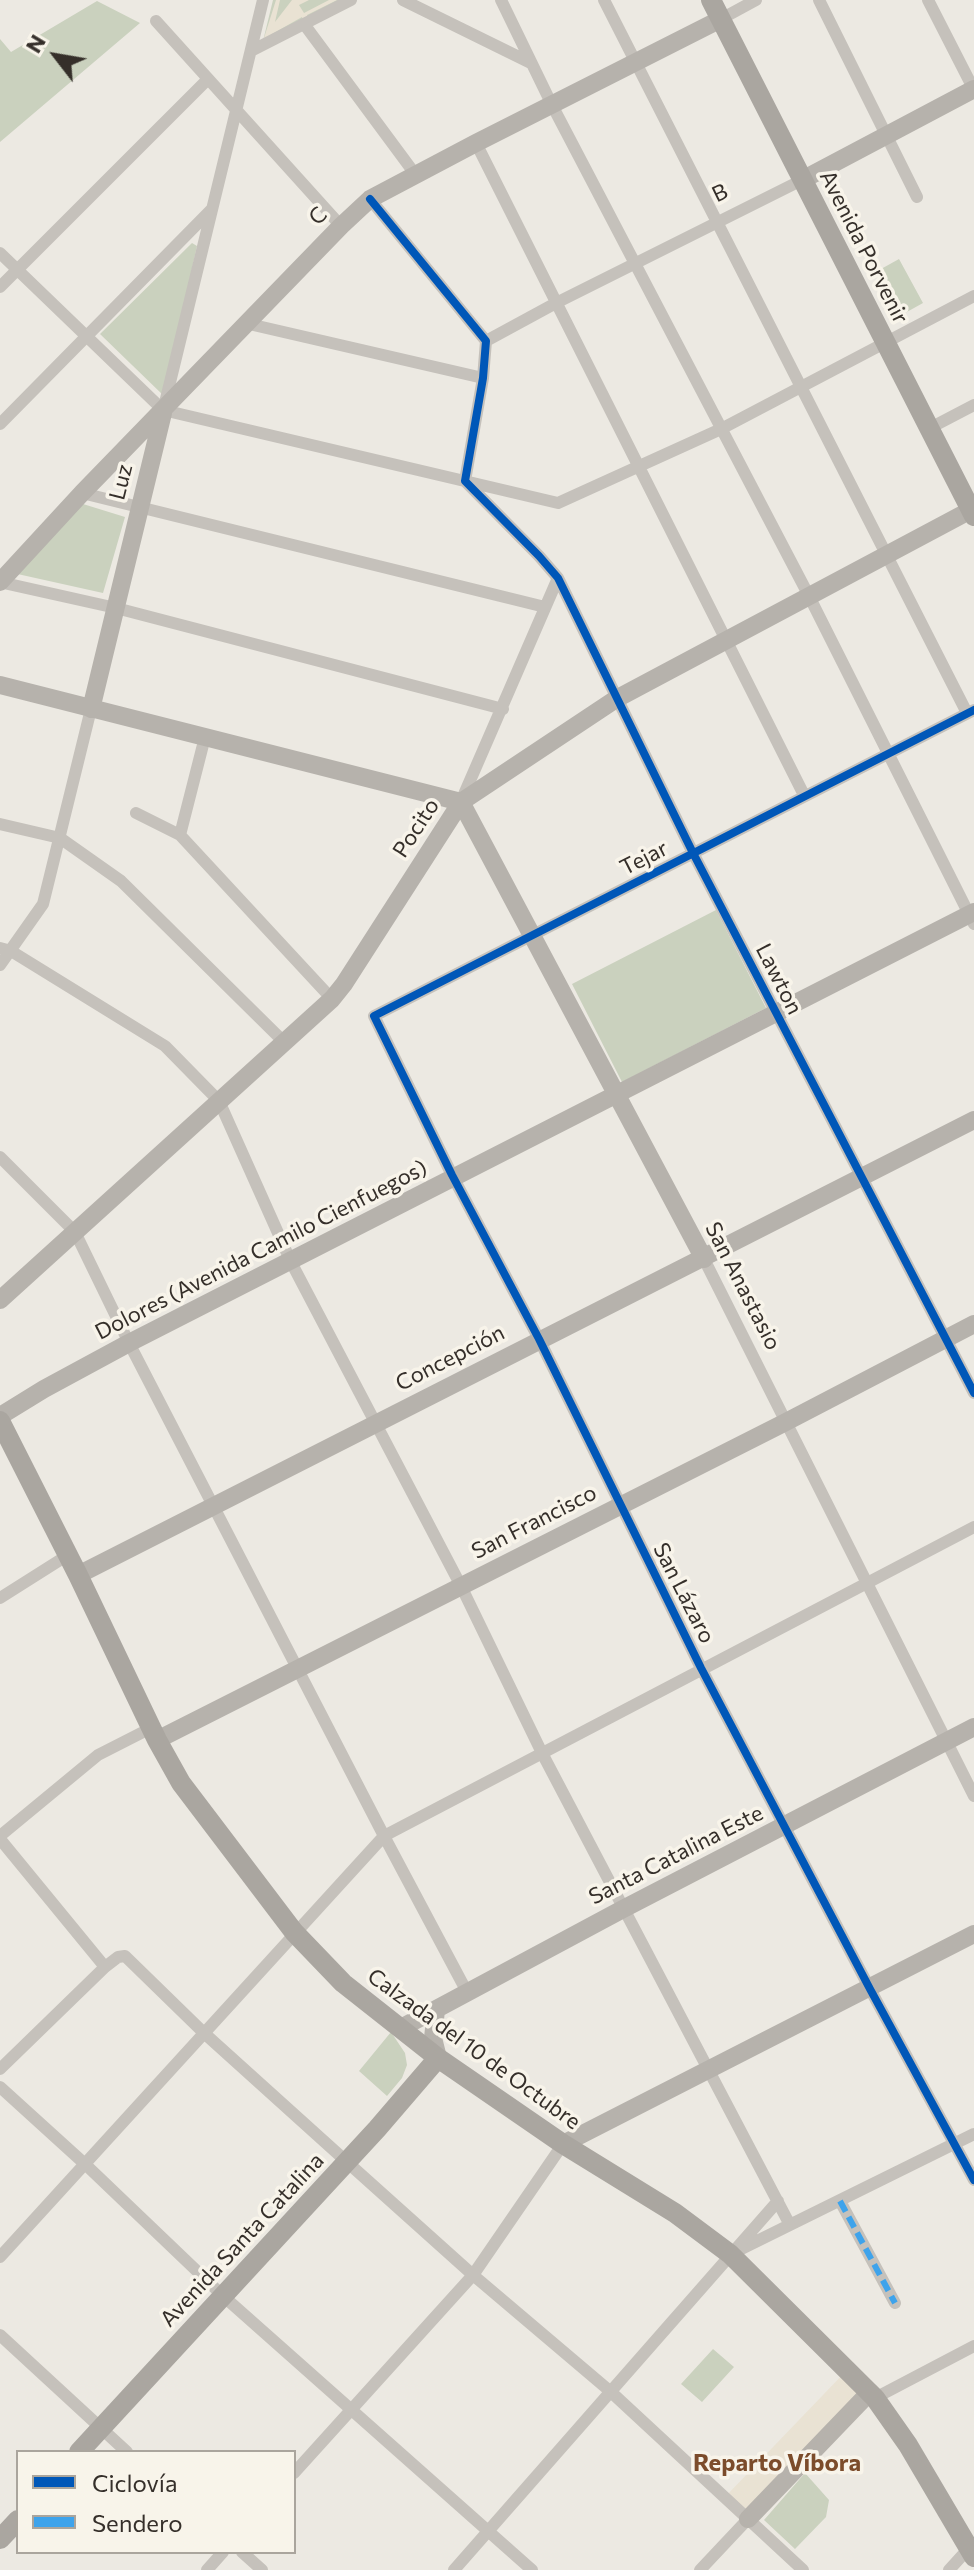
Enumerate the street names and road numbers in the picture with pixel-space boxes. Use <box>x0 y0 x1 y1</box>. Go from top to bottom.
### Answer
street label: Avenida Porvenir <box>814 166 914 328</box>
street label: B <box>708 178 732 208</box>
street label: C <box>303 201 333 231</box>
street label: Luz <box>104 461 138 503</box>
street label: Pocito <box>387 794 445 862</box>
street label: Tejar <box>616 835 672 881</box>
street label: Lawton <box>750 939 808 1019</box>
street label: Dolores (Avenida Camilo Cienfuegos) <box>91 1154 431 1346</box>
street label: San Anastasio <box>700 1218 786 1354</box>
street label: Concepción <box>391 1319 509 1397</box>
street label: San Francisco <box>467 1479 601 1565</box>
street label: San Lázaro <box>647 1538 721 1648</box>
street label: Santa Catalina Este <box>585 1800 767 1910</box>
street label: Calzada del 10 de Octubre <box>362 1963 586 2135</box>
street label: Avenida Santa Catalina <box>155 2148 329 2332</box>

